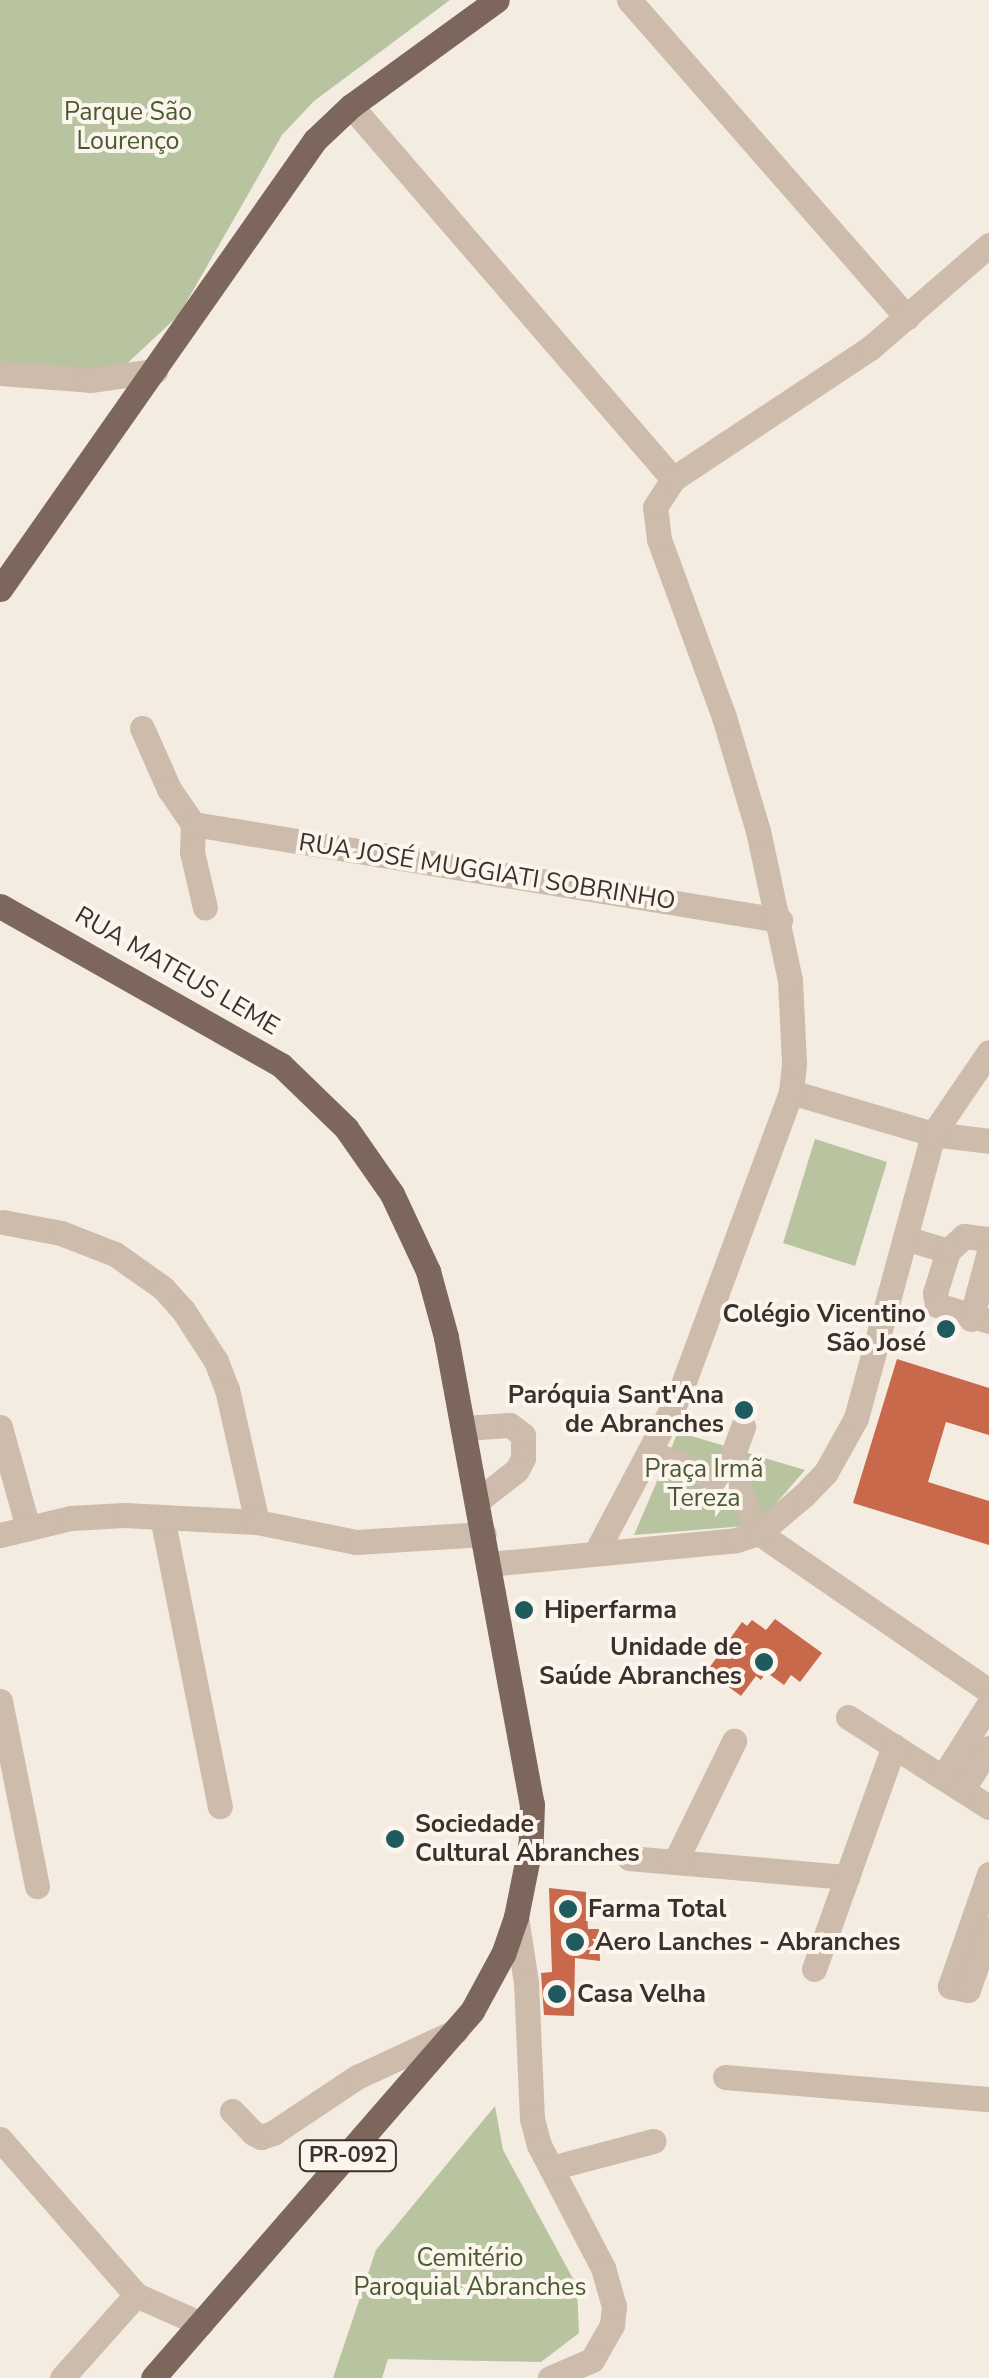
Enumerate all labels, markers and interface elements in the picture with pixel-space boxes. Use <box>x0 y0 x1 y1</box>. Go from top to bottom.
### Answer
park label: Parque São Lourenço <box>64 98 192 157</box>
street label: RUA JOSÉ MUGGIATI SOBRINHO <box>297 827 677 917</box>
street label: RUA MATEUS LEME <box>70 900 284 1042</box>
place label: Colégio Vicentino São José <box>723 1300 926 1359</box>
marker: Colégio Vicentino São José <box>935 1318 957 1340</box>
place label: Paróquia Sant'Ana de Abranches <box>508 1381 724 1440</box>
marker: Paróquia Sant'Ana de Abranches <box>733 1399 755 1421</box>
park label: Praça Irmã Tereza <box>645 1455 763 1514</box>
place label: Hiperfarma <box>544 1595 677 1625</box>
marker: Hiperfarma <box>513 1599 535 1621</box>
place label: Unidade de Saúde Abranches <box>539 1633 742 1692</box>
marker: Unidade de Saúde Abranches <box>751 1649 777 1675</box>
place label: Sociedade Cultural Abranches <box>415 1810 640 1869</box>
marker: Sociedade Cultural Abranches <box>384 1828 406 1850</box>
place label: Farma Total <box>588 1894 726 1924</box>
marker: Farma Total <box>557 1898 579 1920</box>
place label: Aero Lanches - Abranches <box>595 1927 900 1957</box>
marker: Aero Lanches - Abranches <box>564 1931 586 1953</box>
place label: Casa Velha <box>577 1979 706 2009</box>
marker: Casa Velha <box>546 1983 568 2005</box>
road number: PR-092 <box>298 2139 398 2173</box>
park label: Cemitério Paroquial Abranches <box>354 2244 586 2303</box>

